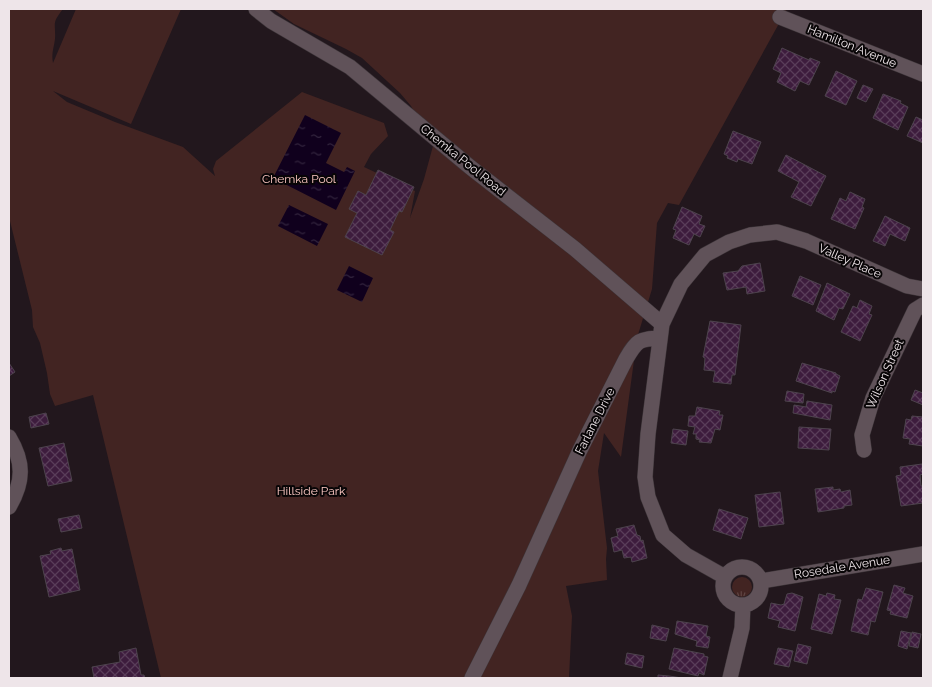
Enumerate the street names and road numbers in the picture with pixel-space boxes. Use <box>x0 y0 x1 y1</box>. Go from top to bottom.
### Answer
street label: Hamilton Avenue <box>805 22 899 70</box>
street label: Chemka Pool Road <box>418 121 508 199</box>
street label: Valley Place <box>816 241 884 281</box>
street label: Wilson Street <box>863 337 907 411</box>
street label: Farlane Drive <box>572 385 618 457</box>
street label: Rosedale Avenue <box>793 553 891 581</box>

